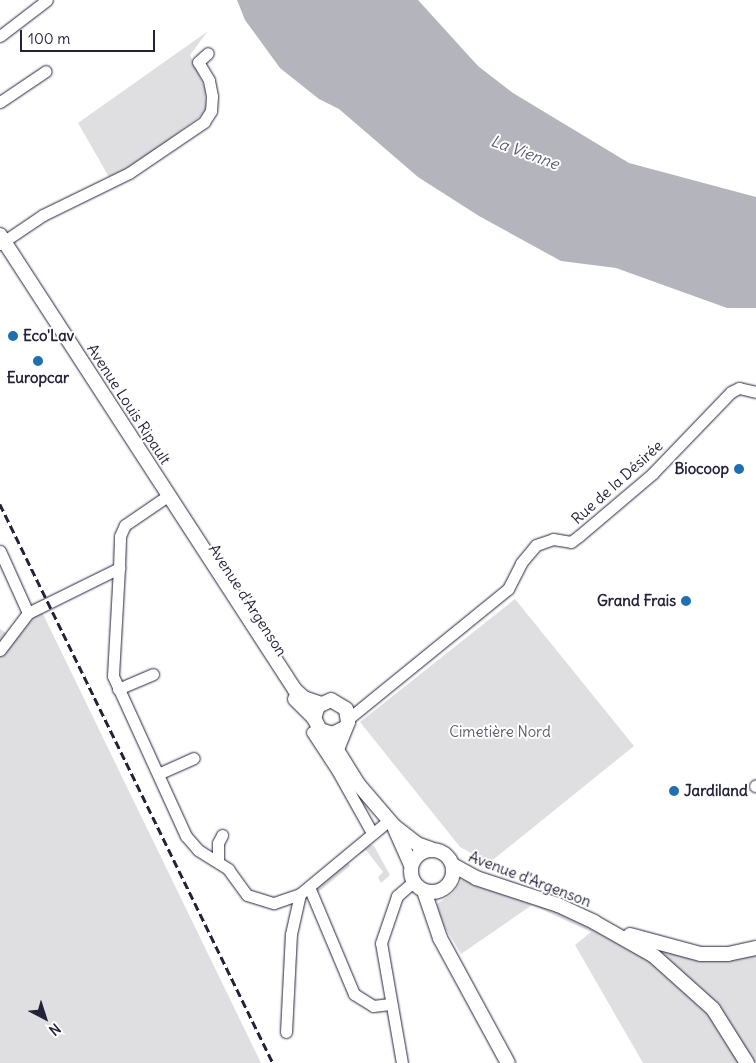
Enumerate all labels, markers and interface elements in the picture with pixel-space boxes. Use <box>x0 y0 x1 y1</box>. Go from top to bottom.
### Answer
scale bar <box>22 20 158 52</box>
text: 100 m <box>28 29 70 48</box>
water label: La Vienne <box>488 131 562 173</box>
place label: Eco'Lav <box>23 327 74 345</box>
marker: Eco'Lav <box>7 330 19 342</box>
street label: Avenue Louis Ripault <box>83 340 175 468</box>
marker: Europcar <box>32 355 44 367</box>
place label: Europcar <box>7 369 69 387</box>
street label: Rue de la Désirée <box>568 436 666 528</box>
place label: Biocoop <box>674 460 729 478</box>
marker: Biocoop <box>733 463 745 475</box>
street label: Avenue d'Argenson <box>205 541 291 659</box>
place label: Grand Frais <box>597 592 676 610</box>
marker: Grand Frais <box>680 595 692 607</box>
park label: Cimetière Nord <box>449 723 551 741</box>
place label: Jardiland <box>684 782 748 800</box>
marker: Jardiland <box>668 785 680 797</box>
street label: Avenue d'Argenson <box>466 847 594 911</box>
north arrow <box>20 993 70 1043</box>
text: N <box>45 1019 64 1039</box>

